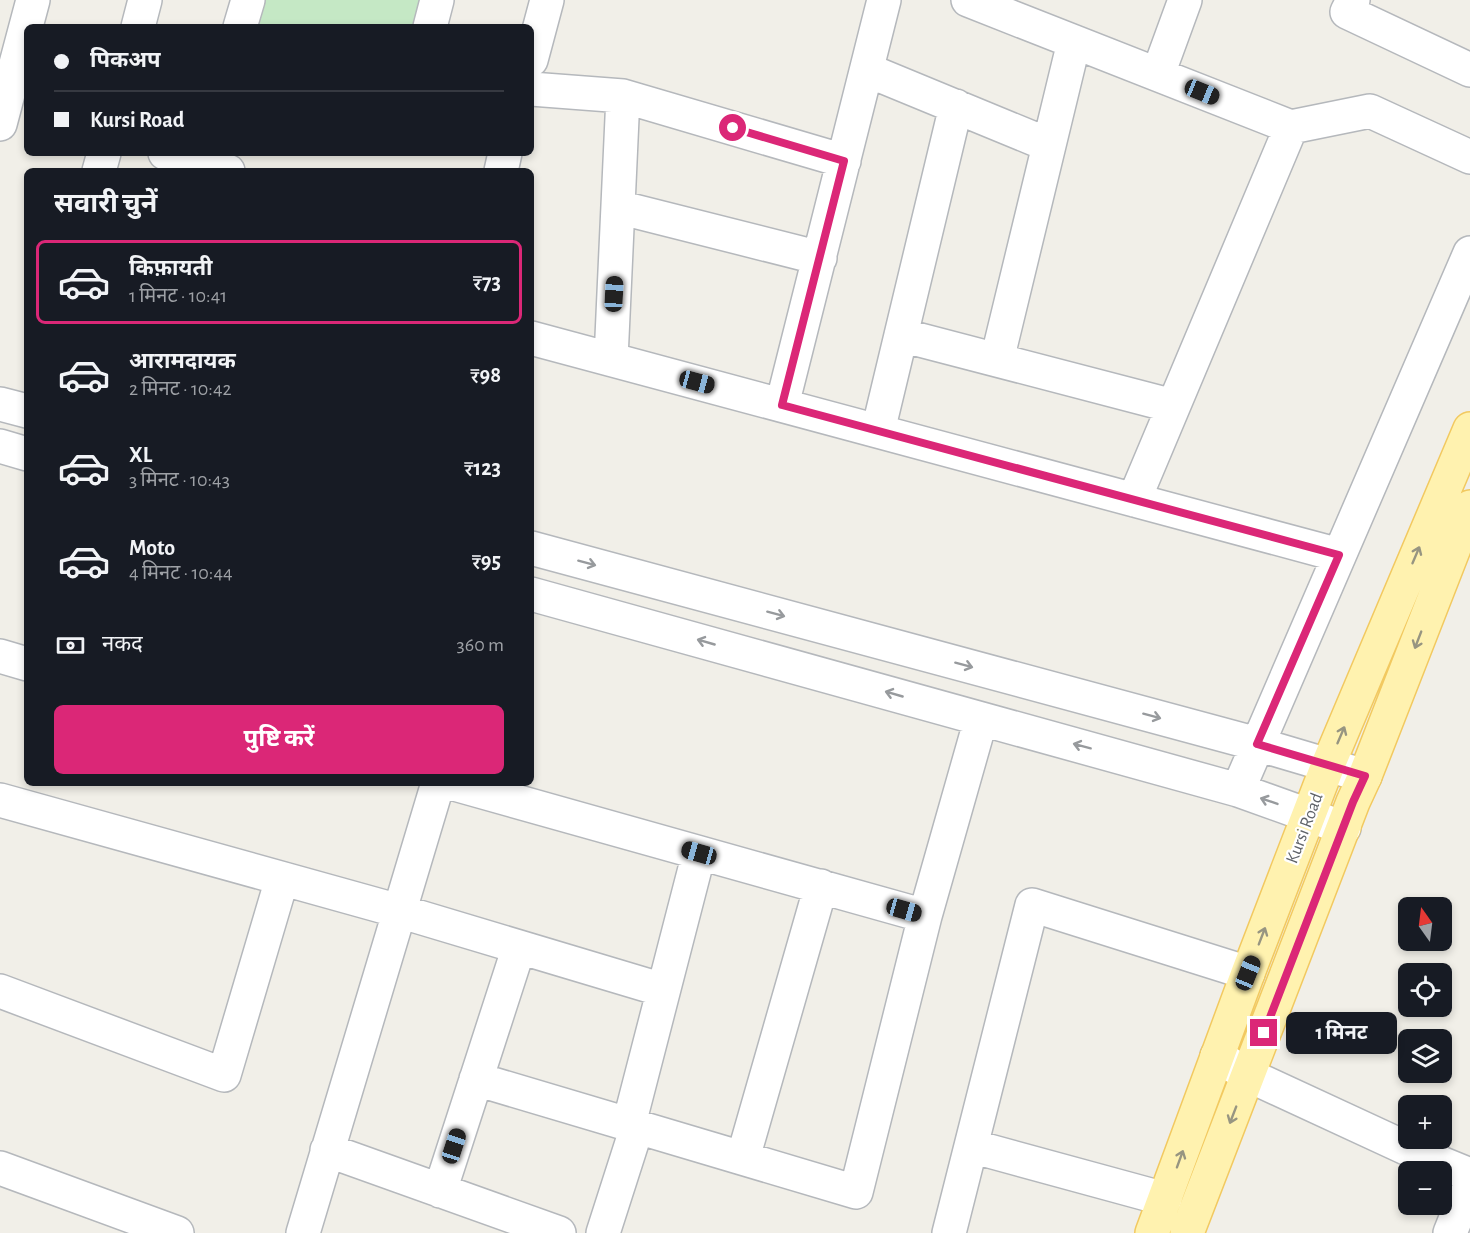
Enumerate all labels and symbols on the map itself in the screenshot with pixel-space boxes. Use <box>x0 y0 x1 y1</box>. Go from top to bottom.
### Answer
car <box>1182 77 1222 107</box>
route start <box>719 114 746 141</box>
car <box>604 276 624 312</box>
car <box>677 369 717 395</box>
one-way arrow <box>1411 547 1422 565</box>
one-way arrow <box>578 558 597 569</box>
one-way arrow <box>766 609 785 620</box>
one-way arrow <box>1412 630 1423 649</box>
one-way arrow <box>697 636 716 647</box>
one-way arrow <box>954 660 973 671</box>
one-way arrow <box>885 688 904 700</box>
one-way arrow <box>1142 710 1161 722</box>
one-way arrow <box>1336 726 1347 744</box>
one-way arrow <box>1072 740 1091 752</box>
street label: Kursi Road <box>1283 791 1327 866</box>
one-way arrow <box>1260 794 1279 805</box>
car <box>679 839 719 867</box>
car <box>884 896 924 924</box>
north arrow <box>1398 897 1452 951</box>
one-way arrow <box>1257 927 1268 946</box>
car <box>1233 953 1263 993</box>
callout: 1 मिनट <box>1285 1012 1396 1054</box>
route end <box>1250 1019 1277 1046</box>
one-way arrow <box>1227 1105 1238 1124</box>
car <box>440 1126 468 1166</box>
one-way arrow <box>1175 1150 1186 1168</box>

